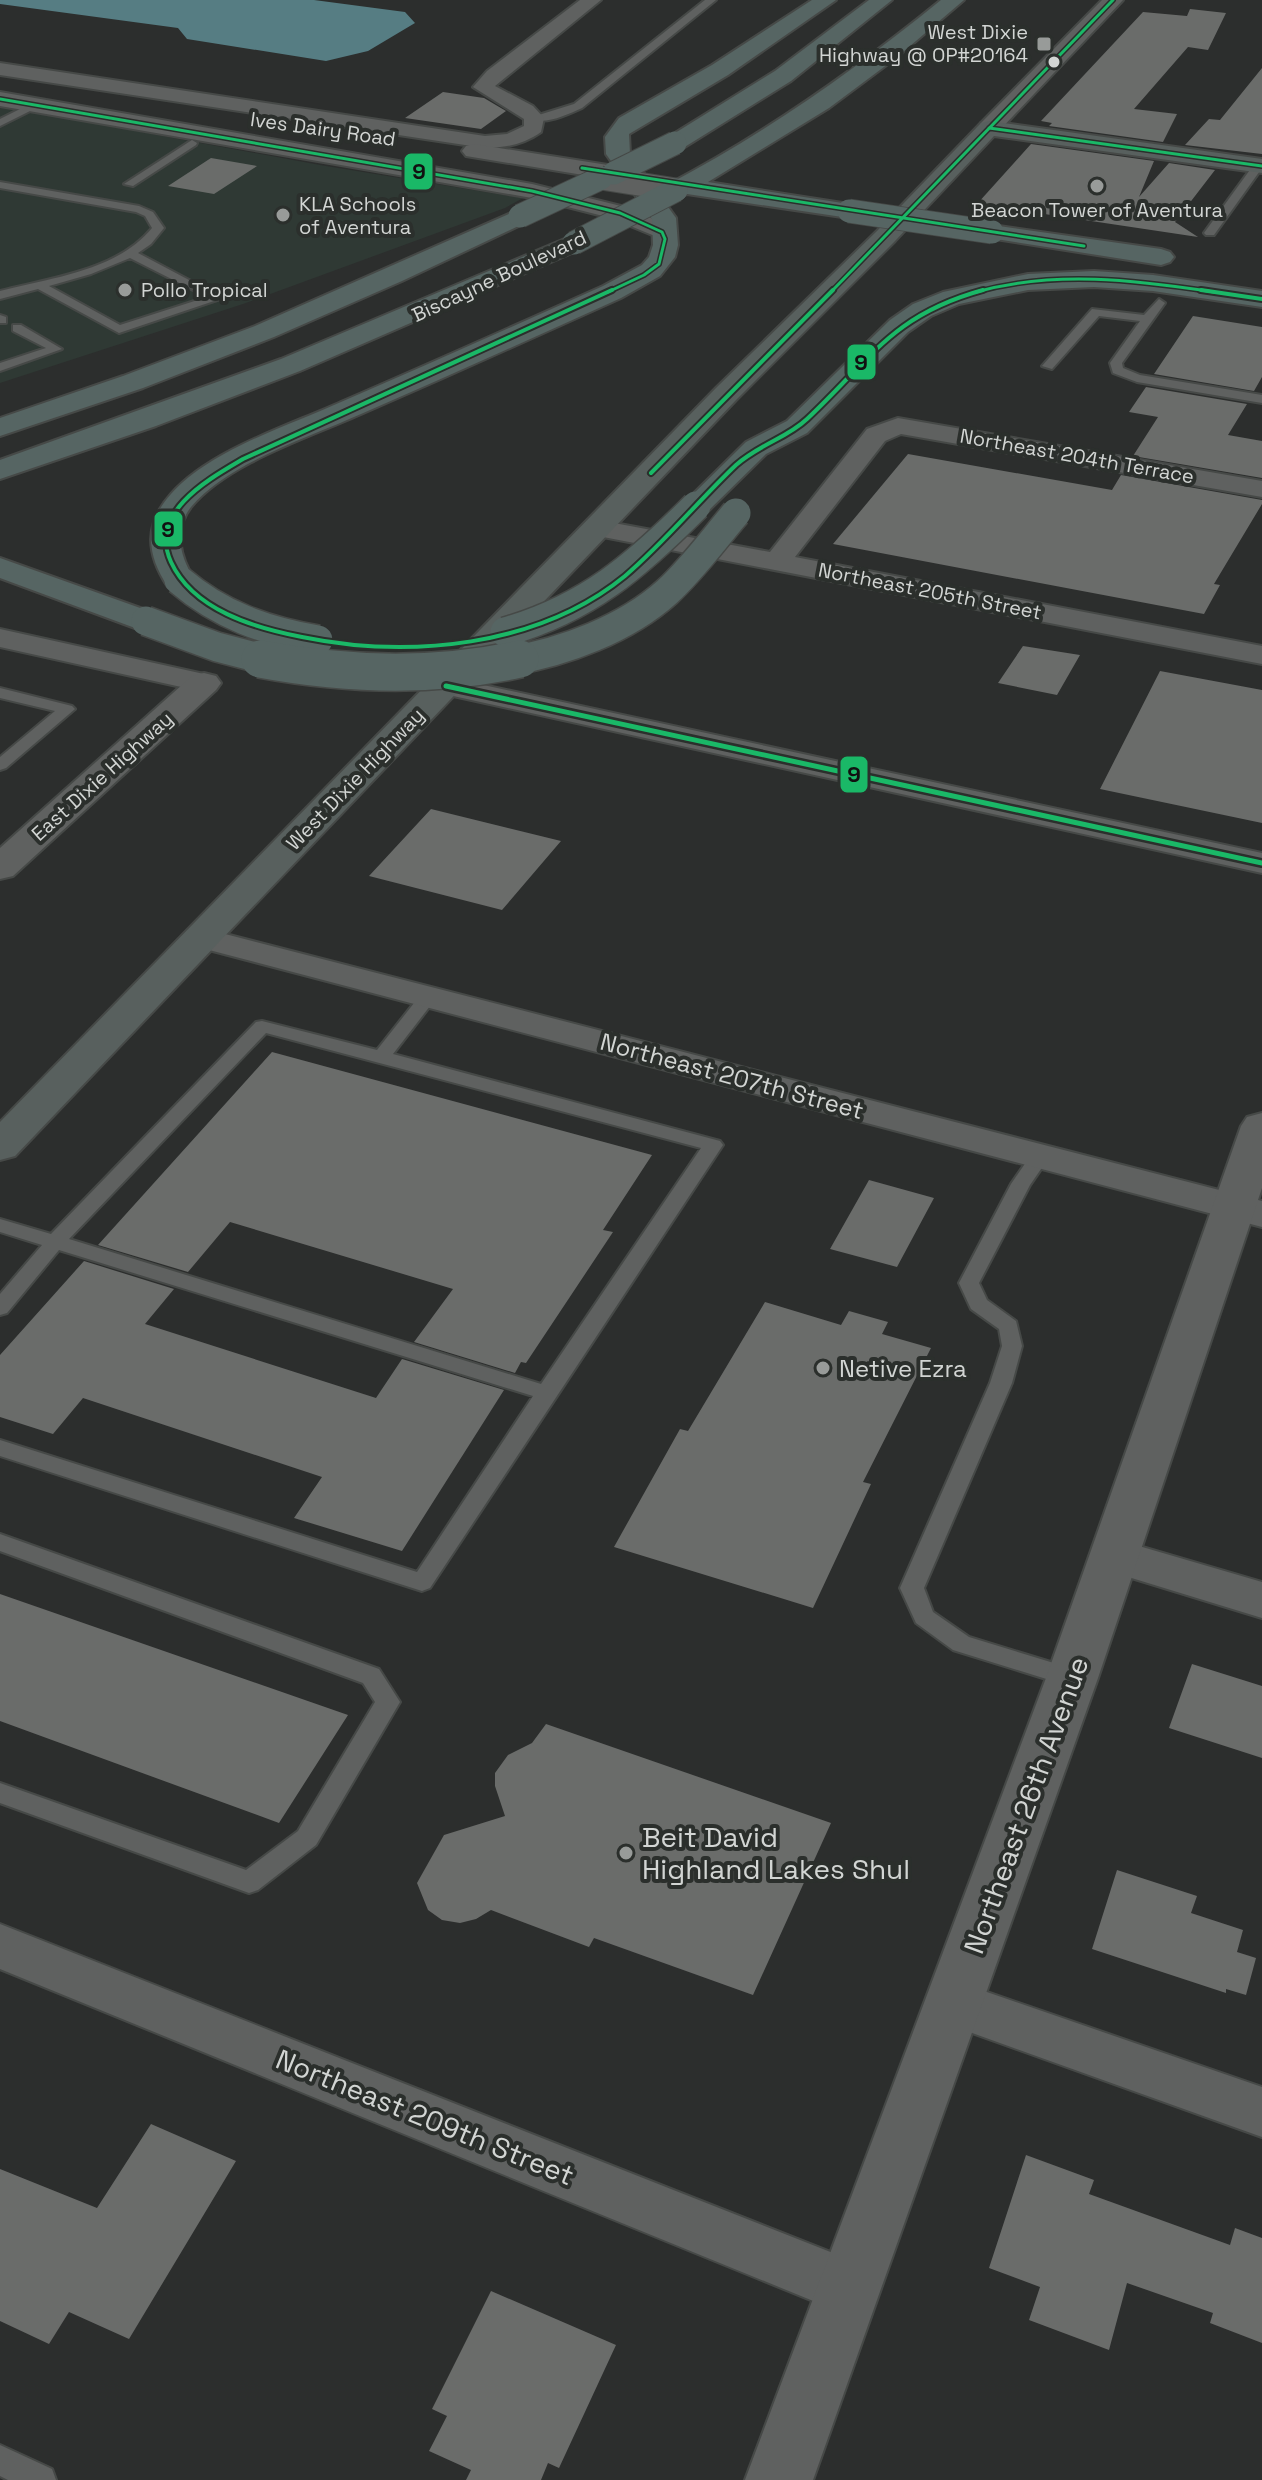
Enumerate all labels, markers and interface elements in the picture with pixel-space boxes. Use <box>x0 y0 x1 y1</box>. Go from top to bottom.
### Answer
place label: West Dixie Highway @ OP#20164 <box>819 19 1028 68</box>
marker: West Dixie Highway @ OP#20164 <box>1035 35 1053 53</box>
unlabelled marker <box>1046 54 1062 70</box>
street label: Ives Dairy Road <box>249 106 397 152</box>
line badge: 9 <box>403 152 434 191</box>
text: 9 <box>412 157 426 185</box>
marker: Beacon Tower of Aventura <box>1088 177 1106 195</box>
place label: KLA Schools of Aventura <box>299 191 416 240</box>
place label: Beacon Tower of Aventura <box>971 197 1223 223</box>
marker: KLA Schools of Aventura <box>274 206 292 224</box>
street label: Biscayne Boulevard <box>408 224 590 328</box>
place label: Pollo Tropical <box>141 277 268 303</box>
marker: Pollo Tropical <box>116 281 134 299</box>
line badge: 9 <box>846 343 877 381</box>
text: 9 <box>854 348 868 376</box>
street label: Northeast 204th Terrace <box>958 423 1196 489</box>
line badge: 9 <box>153 510 184 548</box>
text: 9 <box>161 515 175 543</box>
street label: Northeast 205th Street <box>816 557 1044 625</box>
street label: West Dixie Highway <box>280 702 430 856</box>
street label: East Dixie Highway <box>26 706 178 846</box>
line badge: 9 <box>839 755 869 794</box>
text: 9 <box>847 760 861 788</box>
street label: Northeast 207th Street <box>597 1026 867 1126</box>
place label: Netive Ezra <box>839 1353 967 1384</box>
marker: Netive Ezra <box>814 1359 832 1377</box>
street label: Northeast 26th Avenue <box>955 1652 1097 1958</box>
place label: Beit David Highland Lakes Shul <box>642 1819 910 1887</box>
marker: Beit David Highland Lakes Shul <box>617 1844 635 1862</box>
street label: Northeast 209th Street <box>271 2041 579 2193</box>

